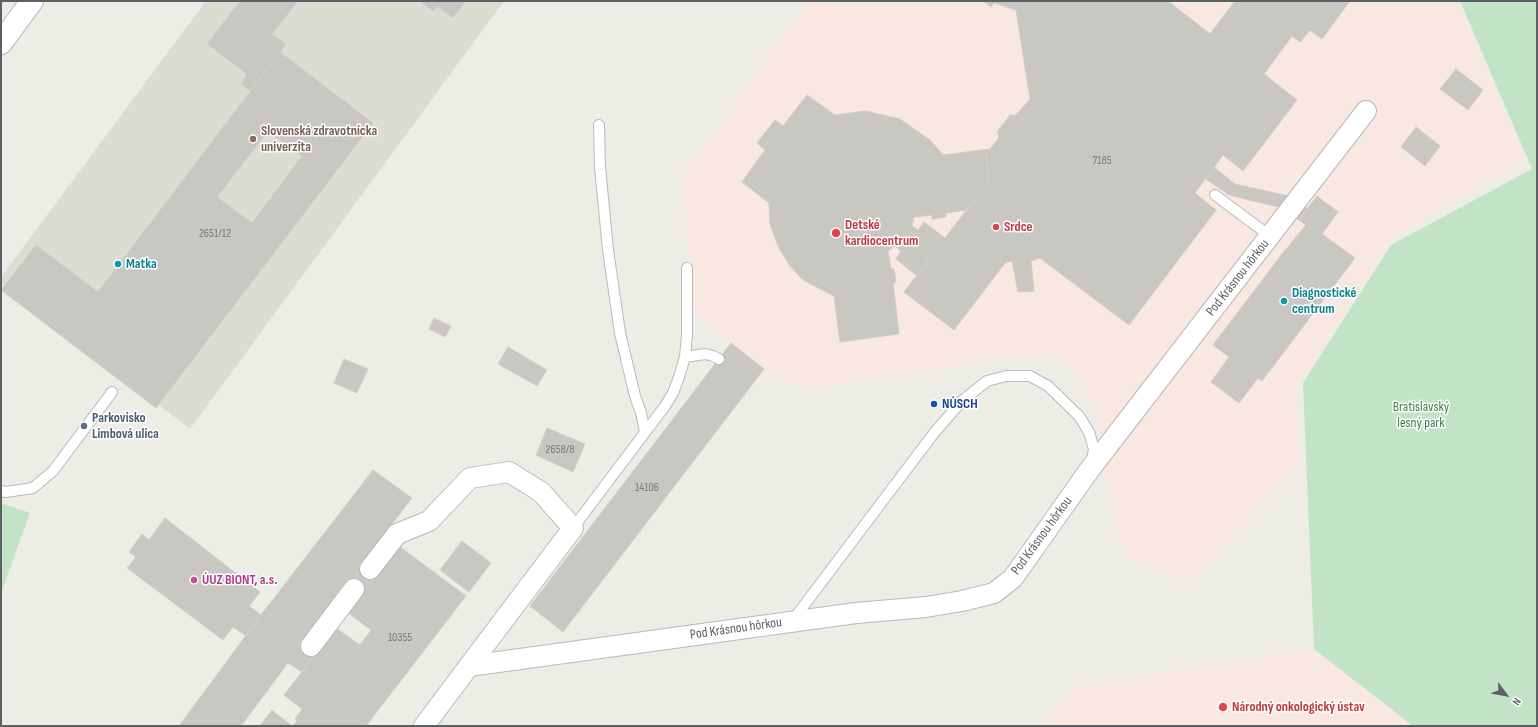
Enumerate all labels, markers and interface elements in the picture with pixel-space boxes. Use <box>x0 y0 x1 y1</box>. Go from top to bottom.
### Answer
place label: Slovenská zdravotnícka univerzita <box>261 123 377 156</box>
marker: Slovenská zdravotnícka univerzita <box>248 134 258 144</box>
house number: 7185 <box>1092 154 1112 168</box>
place label: Detské kardiocentrum <box>845 217 918 250</box>
place label: Srdce <box>1004 219 1032 235</box>
marker: Srdce <box>991 222 1001 232</box>
house number: 2651/12 <box>199 227 231 241</box>
marker: Detské kardiocentrum <box>830 227 842 239</box>
street label: Pod Krásnou hôrkou <box>1203 236 1273 320</box>
place label: Matka <box>126 256 157 272</box>
marker: Matka <box>113 259 123 269</box>
place label: Diagnostické centrum <box>1292 285 1356 318</box>
marker: Diagnostické centrum <box>1279 296 1289 306</box>
place label: NÚSCH <box>942 396 978 412</box>
marker: NÚSCH <box>929 399 939 409</box>
park label: Bratislavský lesný park <box>1393 399 1449 432</box>
place label: Parkovisko Limbová ulica <box>92 410 159 442</box>
marker: Parkovisko Limbová ulica <box>79 421 89 431</box>
house number: 2658/8 <box>545 443 575 457</box>
house number: 14106 <box>635 481 659 495</box>
street label: Pod Krásnou hôrkou <box>1008 494 1076 578</box>
place label: ÚUZ BIONT, a.s. <box>202 572 277 588</box>
marker: ÚUZ BIONT, a.s. <box>189 575 199 585</box>
street label: Pod Krásnou hôrkou <box>689 614 783 644</box>
house number: 10355 <box>388 631 412 645</box>
north arrow <box>1486 675 1526 715</box>
text: N <box>1510 696 1524 708</box>
place label: Národný onkologický ústav <box>1232 699 1365 715</box>
marker: Národný onkologický ústav <box>1217 701 1229 713</box>

